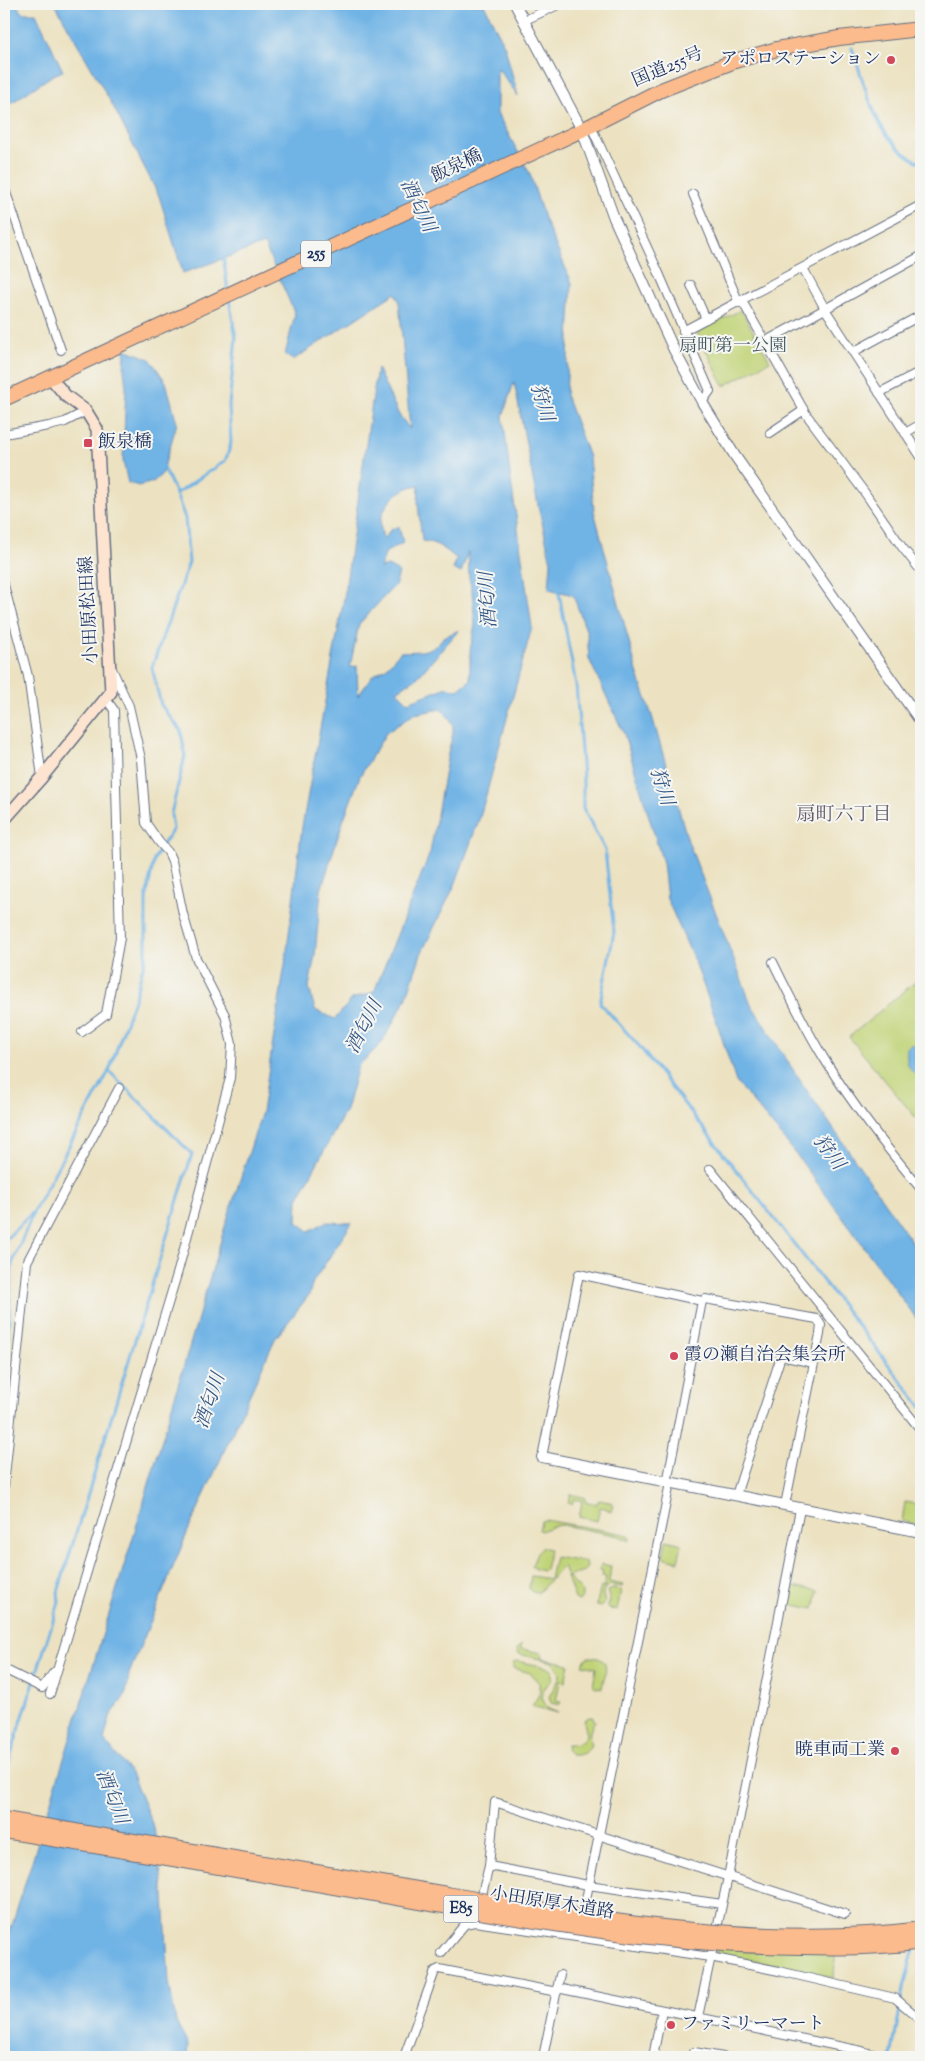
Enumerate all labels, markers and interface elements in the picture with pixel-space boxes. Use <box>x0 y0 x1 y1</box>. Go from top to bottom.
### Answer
street label: 国道255号 <box>628 41 708 95</box>
place label: アポロステーション <box>720 47 881 73</box>
marker: アポロステーション <box>885 54 897 66</box>
street label: 飯泉橋 <box>427 144 487 190</box>
water label: 酒匂川 <box>392 174 443 239</box>
road number: 255 <box>301 240 331 268</box>
park label: 扇町第一公園 <box>679 334 787 360</box>
water label: 狩川 <box>523 381 560 427</box>
place label: 飯泉橋 <box>98 430 152 456</box>
marker: 飯泉橋 <box>82 437 94 449</box>
street label: 小田原松田線 <box>74 555 106 665</box>
water label: 酒匂川 <box>473 569 504 629</box>
water label: 狩川 <box>642 765 680 811</box>
district label: 扇町六丁目 <box>796 802 892 829</box>
water label: 酒匂川 <box>340 994 391 1059</box>
water label: 狩川 <box>806 1130 851 1178</box>
place label: 霞の瀬自治会集会所 <box>684 1343 846 1369</box>
marker: 霞の瀬自治会集会所 <box>668 1350 680 1362</box>
water label: 酒匂川 <box>189 1368 234 1432</box>
place label: 暁車両工業 <box>795 1738 885 1764</box>
marker: 暁車両工業 <box>889 1745 901 1757</box>
water label: 酒匂川 <box>88 1766 135 1830</box>
street label: 小田原厚木道路 <box>488 1881 616 1927</box>
road number: E85 <box>444 1896 478 1922</box>
place label: ファミリーマート <box>681 2012 825 2038</box>
marker: ファミリーマート <box>665 2019 677 2031</box>

